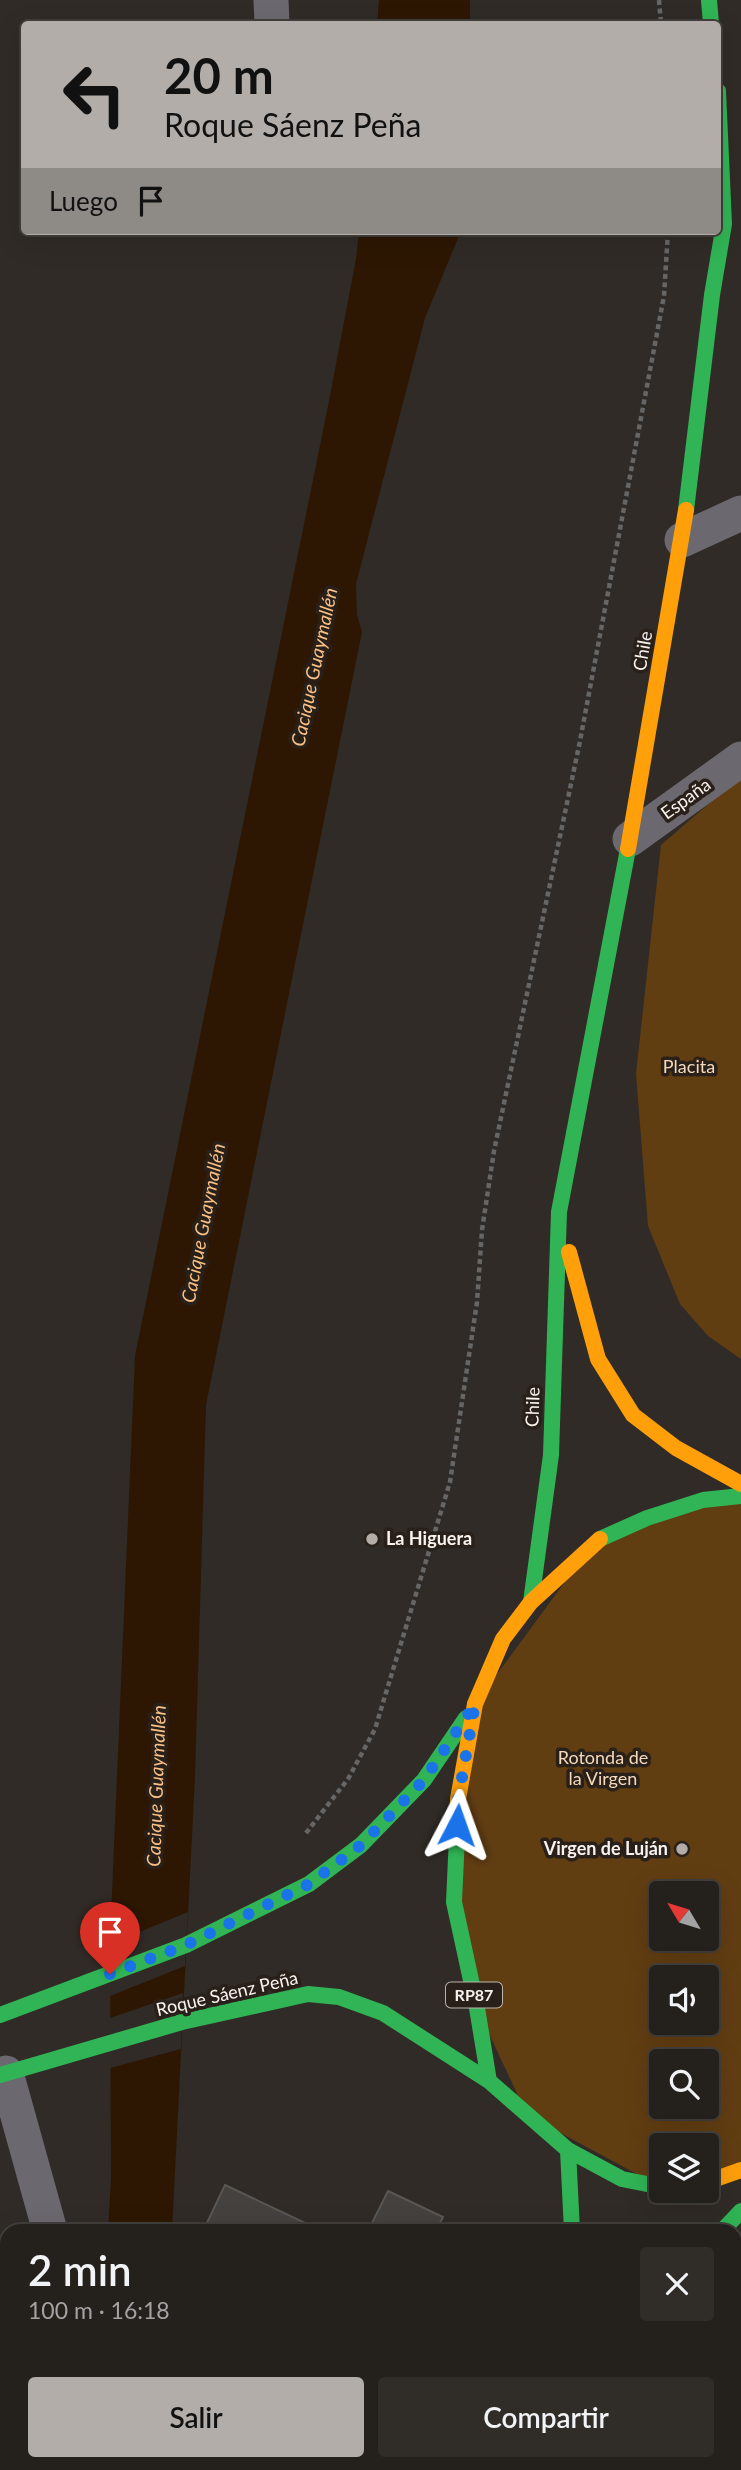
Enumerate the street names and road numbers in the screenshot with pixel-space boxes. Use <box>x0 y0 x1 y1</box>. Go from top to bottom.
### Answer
street label: Chile <box>628 629 656 673</box>
street label: España <box>656 773 715 824</box>
street label: Chile <box>520 1387 544 1427</box>
street label: Roque Sáenz Peña <box>154 1966 300 2020</box>
road number: RP87 <box>446 1982 502 2008</box>

